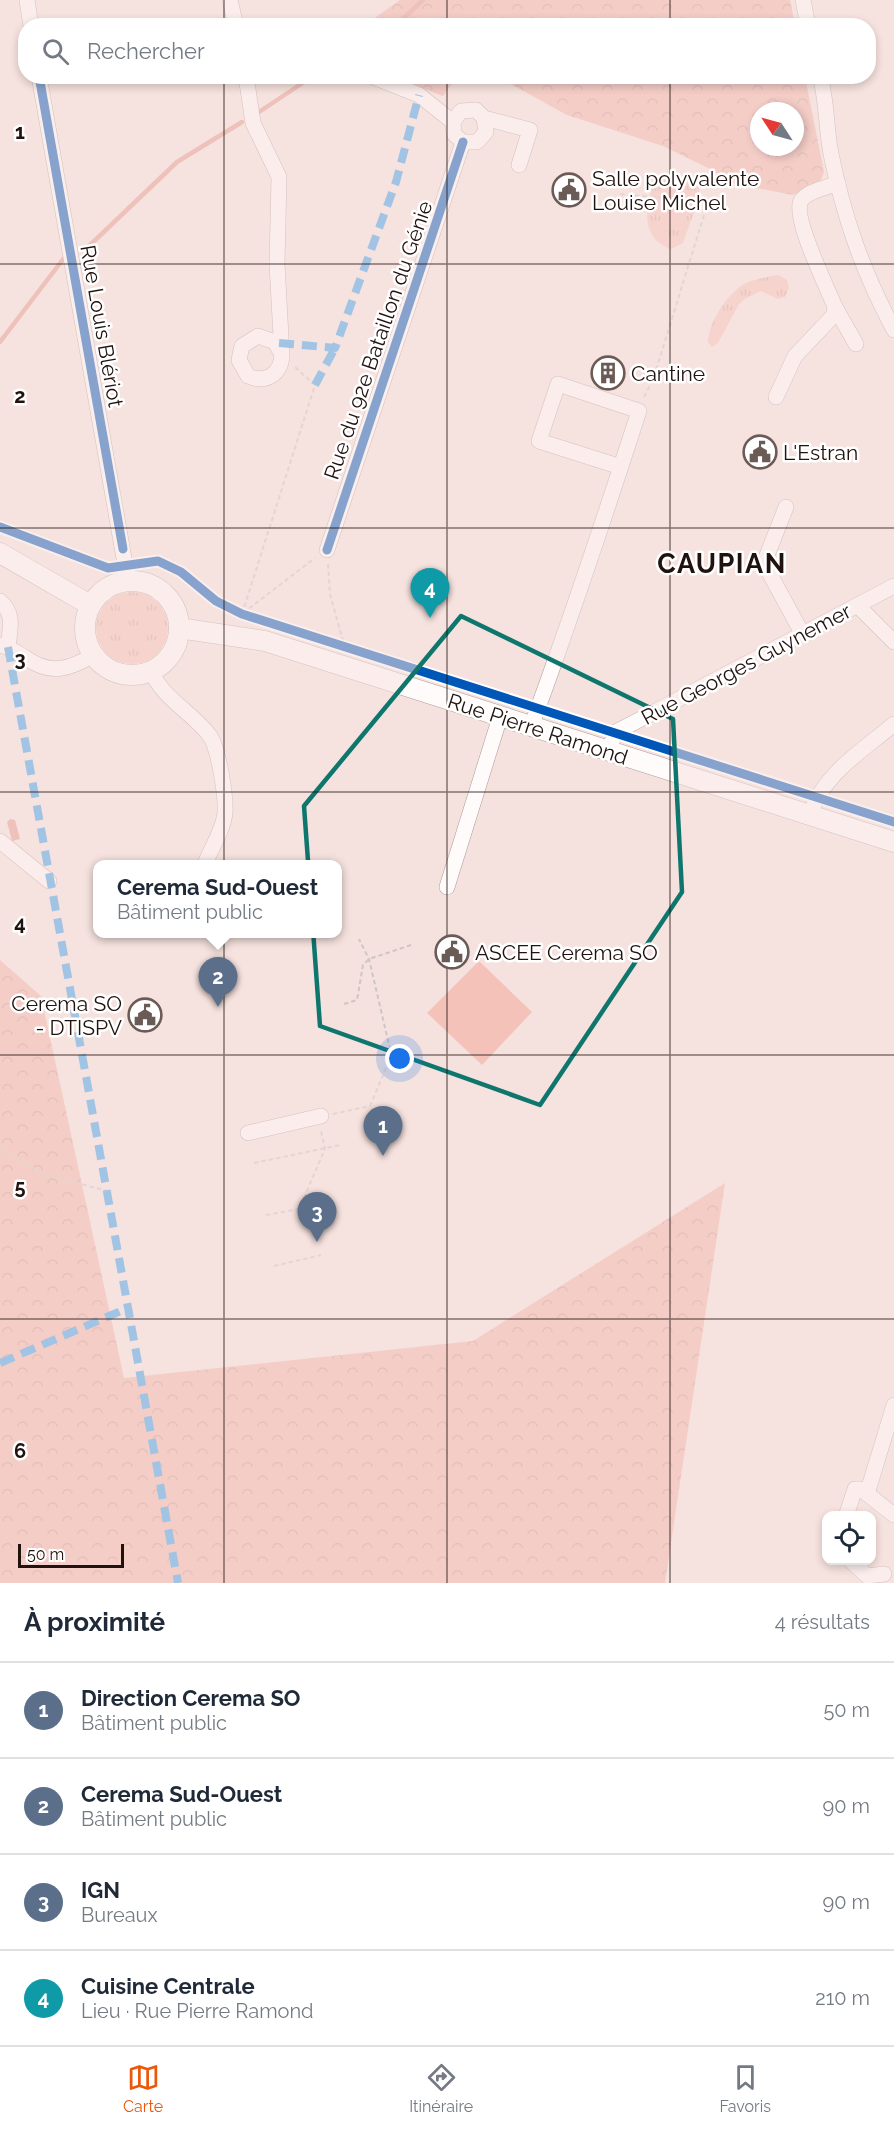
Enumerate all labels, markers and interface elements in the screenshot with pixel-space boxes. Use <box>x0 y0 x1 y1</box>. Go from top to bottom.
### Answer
search box <box>18 18 876 84</box>
icon: search <box>39 35 72 68</box>
text: Rechercher <box>87 38 205 64</box>
north arrow <box>750 102 804 156</box>
text: 1 <box>15 120 25 144</box>
place label: Salle polyvalente Louise Michel <box>592 166 759 215</box>
public building icon: Salle polyvalente Louise Michel <box>551 172 587 208</box>
street label: Rue du 92e Bataillon du Génie <box>319 197 437 483</box>
street label: Rue Louis Blériot <box>75 243 129 409</box>
building icon: Cantine <box>590 355 626 391</box>
place label: Cantine <box>631 361 705 386</box>
text: 2 <box>14 384 26 408</box>
public building icon: L'Estran <box>742 434 778 470</box>
place label: L'Estran <box>783 440 858 465</box>
district label: CAUPIAN <box>657 548 787 579</box>
pin: 4 <box>410 568 450 618</box>
street label: Rue Georges Guynemer <box>637 598 856 730</box>
text: 3 <box>14 647 26 671</box>
street label: Rue Pierre Ramond <box>445 688 631 770</box>
popup <box>93 860 342 938</box>
text: Cerema Sud-Ouest <box>117 874 318 900</box>
text: Bâtiment public <box>117 900 263 924</box>
text: 4 <box>14 911 26 935</box>
public building icon: ASCEE Cerema SO <box>434 934 470 970</box>
place label: ASCEE Cerema SO <box>475 940 658 965</box>
pin: 2 <box>198 958 238 1007</box>
place label: Cerema SO - DTISPV <box>11 991 122 1040</box>
public building icon: Cerema SO - DTISPV <box>127 997 163 1033</box>
your location <box>385 1044 414 1073</box>
pin: 1 <box>364 1106 403 1156</box>
text: 5 <box>14 1175 26 1199</box>
pin: 3 <box>298 1192 336 1242</box>
text: 6 <box>14 1439 26 1463</box>
map controls <box>822 1511 876 1565</box>
button: locate <box>822 1511 876 1565</box>
scale bar <box>18 1541 124 1568</box>
text: 50 m <box>27 1545 64 1564</box>
text: À proximité <box>24 1607 165 1637</box>
text: 4 résultats <box>775 1610 870 1634</box>
text: Direction Cerema SO <box>81 1685 301 1711</box>
text: 1 <box>39 1698 48 1722</box>
text: 50 m <box>823 1698 870 1722</box>
text: Bâtiment public <box>81 1711 227 1735</box>
text: Cerema Sud-Ouest <box>81 1781 282 1807</box>
text: 2 <box>38 1794 49 1818</box>
text: 90 m <box>823 1794 870 1818</box>
text: Bâtiment public <box>81 1807 227 1831</box>
text: IGN <box>81 1877 120 1903</box>
text: 3 <box>38 1890 49 1914</box>
text: 90 m <box>823 1890 870 1914</box>
text: Bureaux <box>81 1903 158 1927</box>
text: Cuisine Centrale <box>81 1973 255 1999</box>
text: 4 <box>38 1986 49 2010</box>
text: 210 m <box>815 1986 870 2010</box>
text: Lieu · Rue Pierre Ramond <box>81 1999 314 2023</box>
tab: Carte <box>123 2061 163 2116</box>
tab: Itinéraire <box>409 2061 473 2116</box>
tab: Favoris <box>719 2061 771 2116</box>

